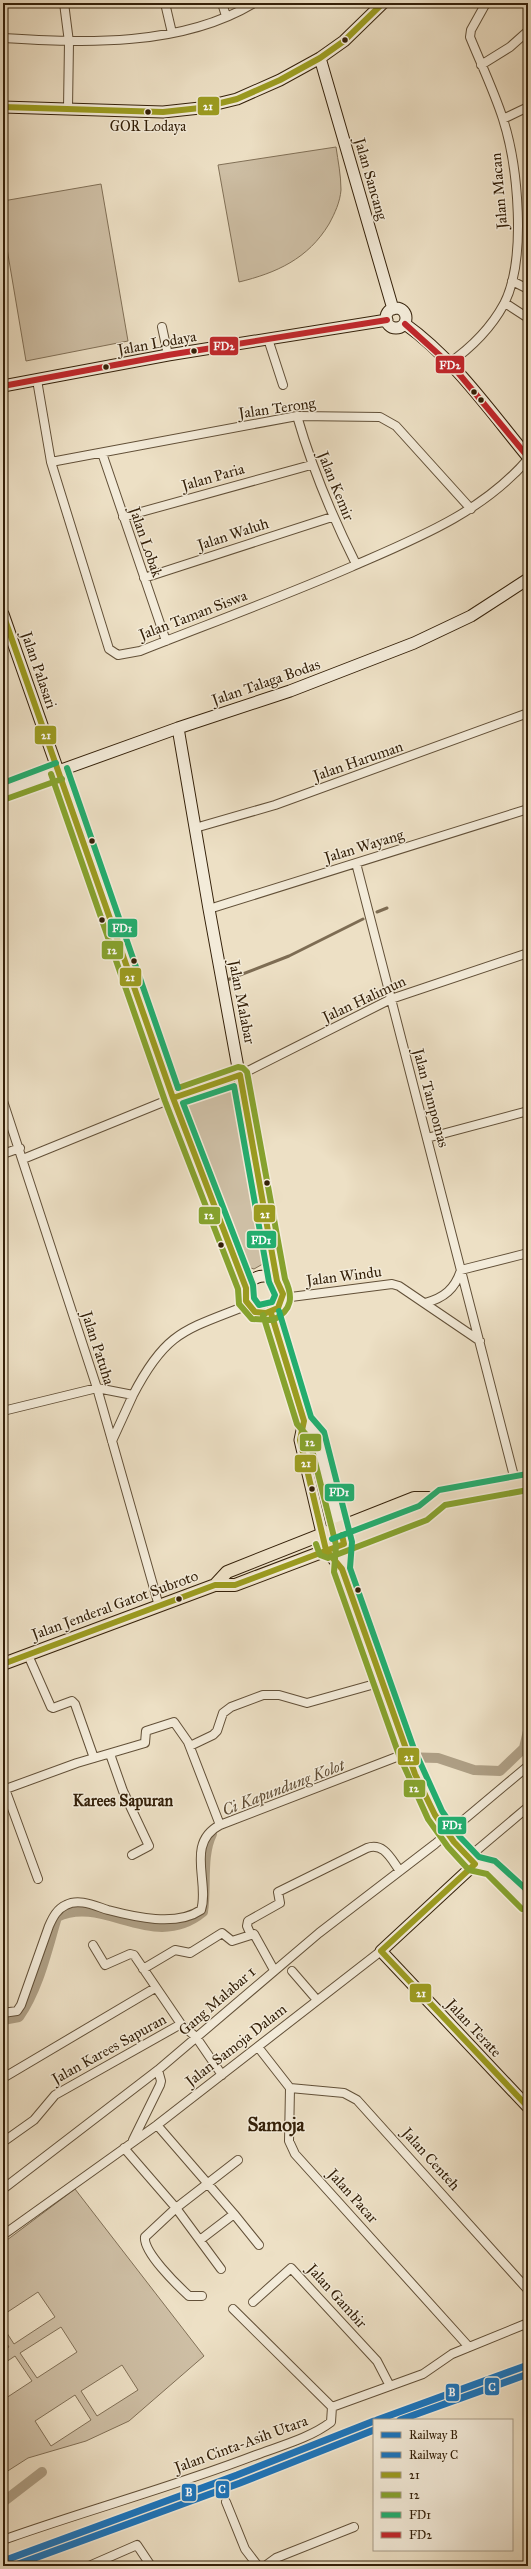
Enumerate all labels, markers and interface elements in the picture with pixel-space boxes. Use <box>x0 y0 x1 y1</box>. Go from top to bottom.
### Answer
unlabelled marker <box>340 35 350 45</box>
line badge: 21 <box>197 96 220 116</box>
text: 21 <box>203 100 214 113</box>
marker: GOR Lodaya <box>143 107 153 117</box>
place label: GOR Lodaya <box>110 118 186 135</box>
street label: Jalan Sancang <box>349 134 392 223</box>
street label: Jalan Macan <box>487 152 512 232</box>
street label: Jalan Lodaya <box>114 327 199 360</box>
line badge: FD2 <box>209 336 239 356</box>
text: FD2 <box>213 340 235 353</box>
unlabelled marker <box>189 346 199 356</box>
line badge: FD2 <box>435 355 465 374</box>
text: FD2 <box>439 359 461 372</box>
unlabelled marker <box>101 362 111 372</box>
unlabelled marker <box>469 387 479 397</box>
street label: Jalan Terong <box>235 394 318 424</box>
unlabelled marker <box>476 395 486 405</box>
street label: Jalan Kemir <box>312 447 358 524</box>
street label: Jalan Paria <box>178 459 247 496</box>
street label: Jalan Lobak <box>124 503 166 580</box>
street label: Jalan Waluh <box>193 514 272 556</box>
street label: Jalan Taman Siswa <box>135 586 250 646</box>
street label: Jalan Palasari <box>16 627 61 711</box>
street label: Jalan Talaga Bodas <box>208 655 323 711</box>
line badge: 21 <box>34 725 57 745</box>
text: 21 <box>41 729 52 742</box>
street label: Jalan Haruman <box>309 737 406 786</box>
street label: Jalan Wayang <box>320 825 407 868</box>
unlabelled marker <box>87 836 97 846</box>
unlabelled marker <box>97 915 107 925</box>
line badge: FD1 <box>107 918 138 938</box>
text: FD1 <box>112 922 133 935</box>
line badge: 12 <box>101 940 124 960</box>
text: 12 <box>107 944 117 957</box>
unlabelled marker <box>129 956 139 966</box>
street label: Jalan Malabar <box>224 956 259 1046</box>
line badge: 21 <box>119 967 142 987</box>
text: 21 <box>125 971 136 984</box>
street label: Jalan Halimun <box>318 972 409 1028</box>
street label: Jalan Tampomas <box>408 1045 453 1150</box>
unlabelled marker <box>262 1178 272 1188</box>
line badge: 21 <box>253 1204 276 1223</box>
line badge: 12 <box>198 1206 221 1225</box>
text: 21 <box>260 1208 271 1221</box>
text: 12 <box>204 1209 214 1222</box>
line badge: FD1 <box>246 1230 277 1249</box>
text: FD1 <box>251 1234 272 1247</box>
unlabelled marker <box>216 1240 226 1250</box>
street label: Jalan Windu <box>303 1262 383 1291</box>
street label: Jalan Patuha <box>76 1307 119 1388</box>
line badge: 12 <box>299 1433 322 1452</box>
text: 12 <box>305 1436 315 1449</box>
line badge: 21 <box>294 1454 317 1473</box>
text: 21 <box>301 1457 312 1470</box>
line badge: FD1 <box>324 1483 355 1502</box>
unlabelled marker <box>307 1484 317 1494</box>
text: FD1 <box>329 1486 350 1499</box>
street label: Jalan Jenderal Gatot Subroto <box>27 1566 201 1645</box>
unlabelled marker <box>353 1585 363 1595</box>
unlabelled marker <box>174 1594 184 1604</box>
line badge: 21 <box>397 1747 420 1766</box>
text: 21 <box>404 1751 415 1764</box>
water label: Ci Kapundung Kolot <box>219 1755 348 1820</box>
line badge: 12 <box>403 1779 426 1798</box>
text: 12 <box>409 1782 419 1795</box>
district label: Karees Sapuran <box>73 1791 174 1811</box>
line badge: FD1 <box>437 1816 467 1835</box>
text: FD1 <box>442 1819 463 1832</box>
street label: Gang Malabar 1 <box>175 1963 259 2039</box>
line badge: 21 <box>409 1983 432 2003</box>
text: 21 <box>416 1987 427 2000</box>
street label: Jalan Terate <box>441 1994 505 2061</box>
street label: Jalan Samoja Dalam <box>180 2000 291 2092</box>
street label: Jalan Karees Sapuran <box>47 2010 170 2090</box>
district label: Samoja <box>247 2113 306 2137</box>
street label: Jalan Centeh <box>396 2122 464 2195</box>
street label: Jalan Pacar <box>322 2164 382 2228</box>
street label: Jalan Gambir <box>301 2259 371 2333</box>
line badge: C <box>484 2377 500 2396</box>
text: C <box>488 2381 496 2394</box>
line badge: B <box>445 2383 460 2402</box>
text: B <box>448 2386 456 2399</box>
street label: Jalan Cinta-Asih Utara <box>170 2411 311 2478</box>
legend <box>373 2419 513 2551</box>
text: Railway B <box>409 2428 458 2442</box>
text: Railway C <box>409 2448 458 2462</box>
text: 21 <box>409 2468 420 2482</box>
line badge: C <box>215 2480 230 2499</box>
line badge: B <box>181 2483 197 2502</box>
text: C <box>218 2483 226 2496</box>
text: B <box>185 2486 193 2499</box>
text: 12 <box>409 2488 420 2502</box>
text: FD1 <box>409 2508 431 2522</box>
text: FD2 <box>409 2528 432 2542</box>

